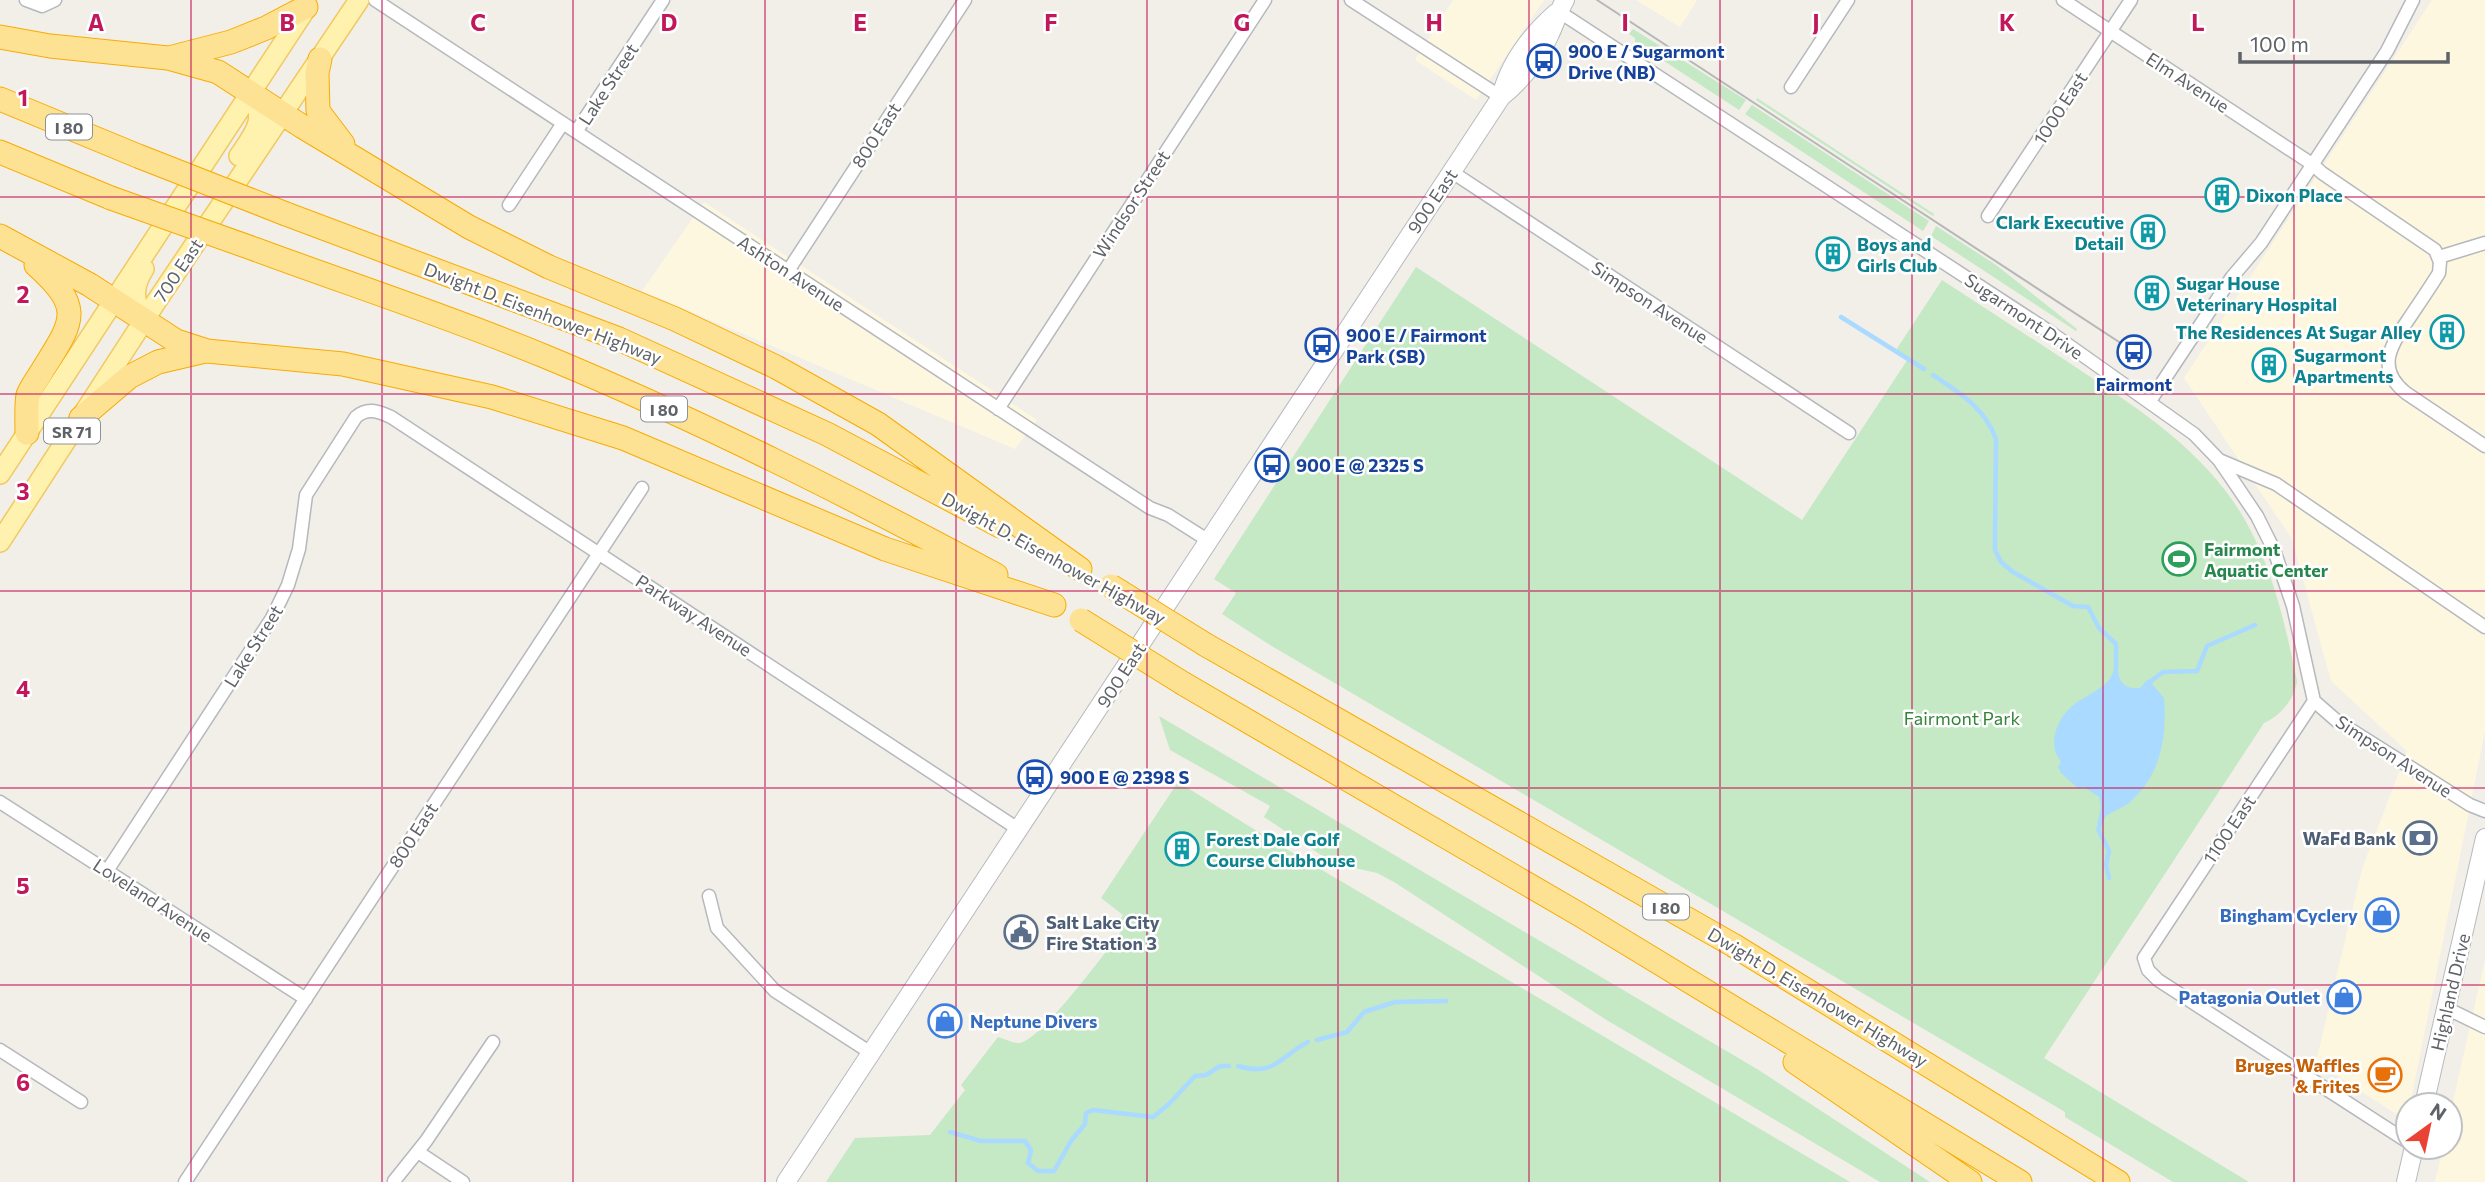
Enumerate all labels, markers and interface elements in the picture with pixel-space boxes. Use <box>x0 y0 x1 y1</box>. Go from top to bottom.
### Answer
text: A <box>88 8 105 36</box>
text: B <box>279 8 295 36</box>
text: C <box>470 8 486 36</box>
text: D <box>661 8 678 36</box>
text: E <box>853 8 867 36</box>
text: F <box>1044 8 1058 36</box>
text: G <box>1234 8 1250 36</box>
text: H <box>1425 8 1443 36</box>
text: I <box>1621 8 1629 36</box>
text: J <box>1812 8 1820 36</box>
text: K <box>1999 8 2015 36</box>
text: L <box>2191 8 2205 36</box>
scale bar <box>2240 21 2448 65</box>
text: 100 m <box>2250 31 2309 56</box>
street label: Lake Street <box>573 39 643 129</box>
place label: 900 E / Sugarmont Drive (NB) <box>1568 40 1725 83</box>
bus stop icon: 900 E / Sugarmont Drive (NB) <box>1525 42 1563 80</box>
street label: Elm Avenue <box>2142 47 2234 117</box>
street label: 1000 East <box>2028 68 2092 148</box>
text: 1 <box>18 83 28 111</box>
street label: 800 East <box>847 98 905 172</box>
road number: I 80 <box>46 114 92 140</box>
street label: Windsor Street <box>1088 146 1174 262</box>
street label: 900 East <box>1402 164 1462 238</box>
building icon: Dixon Place <box>2203 176 2241 214</box>
place label: Dixon Place <box>2246 184 2343 206</box>
place label: Clark Executive Detail <box>1996 211 2124 254</box>
building icon: Clark Executive Detail <box>2129 213 2167 251</box>
street label: Ashton Avenue <box>734 230 848 316</box>
place label: Boys and Girls Club <box>1857 233 1938 276</box>
street label: 700 East <box>149 234 207 306</box>
building icon: Boys and Girls Club <box>1814 235 1852 273</box>
street label: Simpson Avenue <box>1588 256 1712 348</box>
street label: Dwight D. Eisenhower Highway <box>421 257 665 369</box>
street label: Sugarmont Drive <box>1961 268 2087 364</box>
place label: Sugar House Veterinary Hospital <box>2176 272 2337 315</box>
building icon: Sugar House Veterinary Hospital <box>2133 274 2171 312</box>
text: 2 <box>16 280 30 308</box>
building icon: The Residences At Sugar Alley <box>2428 313 2466 351</box>
place label: The Residences At Sugar Alley <box>2176 321 2422 343</box>
place label: 900 E / Fairmont Park (SB) <box>1346 324 1487 367</box>
bus stop icon: 900 E / Fairmont Park (SB) <box>1303 326 1341 364</box>
bus stop icon: Fairmont <box>2115 333 2153 371</box>
place label: Sugarmont Apartments <box>2294 344 2394 387</box>
building icon: Sugarmont Apartments <box>2250 346 2288 384</box>
place label: Fairmont <box>2096 373 2173 395</box>
road number: I 80 <box>641 396 687 422</box>
road number: SR 71 <box>44 418 100 444</box>
bus stop icon: 900 E @ 2325 S <box>1253 446 1291 484</box>
place label: 900 E @ 2325 S <box>1296 454 1424 476</box>
text: 3 <box>16 477 30 505</box>
street label: Dwight D. Eisenhower Highway <box>938 487 1170 629</box>
place label: Fairmont Aquatic Center <box>2204 538 2329 581</box>
sports icon: Fairmont Aquatic Center <box>2160 540 2198 578</box>
street label: Parkway Avenue <box>632 569 756 661</box>
street label: Lake Street <box>219 601 287 691</box>
street label: 900 East <box>1092 638 1150 712</box>
text: 4 <box>16 674 30 702</box>
park label: Fairmont Park <box>1904 707 2020 729</box>
street label: Simpson Avenue <box>2332 710 2456 802</box>
bus stop icon: 900 E @ 2398 S <box>1016 758 1054 796</box>
place label: 900 E @ 2398 S <box>1060 766 1190 788</box>
street label: 1100 East <box>2198 791 2260 867</box>
street label: 800 East <box>384 798 442 872</box>
bank icon: WaFd Bank <box>2401 819 2439 857</box>
place label: WaFd Bank <box>2302 827 2397 849</box>
place label: Forest Dale Golf Course Clubhouse <box>1206 828 1355 871</box>
building icon: Forest Dale Golf Course Clubhouse <box>1163 830 1201 868</box>
street label: Loveland Avenue <box>89 853 217 947</box>
text: 5 <box>16 871 30 899</box>
road number: I 80 <box>1643 894 1689 920</box>
shop icon: Bingham Cyclery <box>2363 896 2401 934</box>
place label: Bingham Cyclery <box>2220 904 2358 926</box>
place label: Salt Lake City Fire Station 3 <box>1046 911 1160 954</box>
public building icon: Salt Lake City Fire Station 3 <box>1002 913 1040 951</box>
street label: Dwight D. Eisenhower Highway <box>1704 923 1932 1071</box>
street label: Highland Drive <box>2426 931 2474 1053</box>
shop icon: Patagonia Outlet <box>2325 978 2363 1016</box>
place label: Patagonia Outlet <box>2178 986 2320 1008</box>
shop icon: Neptune Divers <box>926 1002 964 1040</box>
place label: Neptune Divers <box>970 1010 1097 1032</box>
place label: Bruges Waffles & Frites <box>2235 1054 2360 1097</box>
cafe icon: Bruges Waffles & Frites <box>2366 1056 2404 1094</box>
text: 6 <box>16 1068 30 1096</box>
north arrow <box>2394 1091 2464 1161</box>
text: N <box>2426 1098 2451 1125</box>

